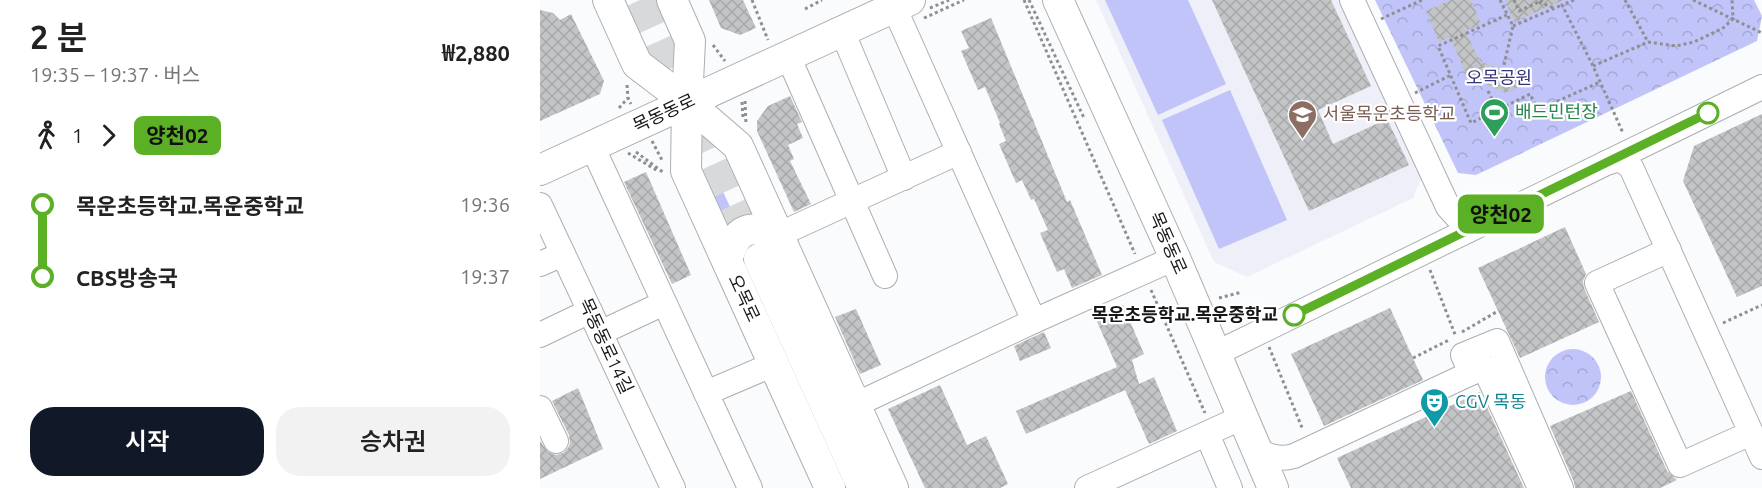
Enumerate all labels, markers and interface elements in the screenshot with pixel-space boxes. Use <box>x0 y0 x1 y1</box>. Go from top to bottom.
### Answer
text: 2 분 <box>30 18 87 55</box>
text: ₩2,880 <box>442 40 510 65</box>
text: 19:35 – 19:37 · 버스 <box>30 63 200 86</box>
park label: 오목공원 <box>1466 67 1532 87</box>
street label: 목동동로 <box>629 89 698 135</box>
sports icon: 배드민턴장 <box>1478 96 1510 138</box>
school or university icon: 서울목운초등학교 <box>1286 98 1318 140</box>
place label: 배드민턴장 <box>1515 101 1598 121</box>
unlabelled marker <box>1697 102 1719 124</box>
place label: 서울목운초등학교 <box>1323 103 1455 123</box>
icon: walk <box>30 119 63 152</box>
icon: forward <box>92 119 125 152</box>
text: 양천02 <box>146 123 209 147</box>
text: 1 <box>72 124 83 147</box>
text: 목운초등학교.목운중학교 <box>76 193 304 218</box>
text: 19:36 <box>460 193 510 216</box>
line badge: 양천02 <box>1459 194 1543 234</box>
text: 양천02 <box>1470 202 1532 226</box>
street label: 목동동로 <box>1146 208 1192 277</box>
text: CBS방송국 <box>76 265 178 290</box>
text: 19:37 <box>460 265 510 288</box>
street label: 오목로 <box>725 271 764 324</box>
street label: 목동동로14길 <box>576 295 638 397</box>
place label: 목운초등학교.목운중학교 <box>1091 304 1278 324</box>
marker: 목운초등학교.목운중학교 <box>1283 304 1305 326</box>
theatre icon: CGV 목동 <box>1418 386 1450 428</box>
place label: CGV 목동 <box>1455 391 1526 411</box>
button: 시작 <box>30 407 264 476</box>
button: 승차권 <box>276 407 510 476</box>

